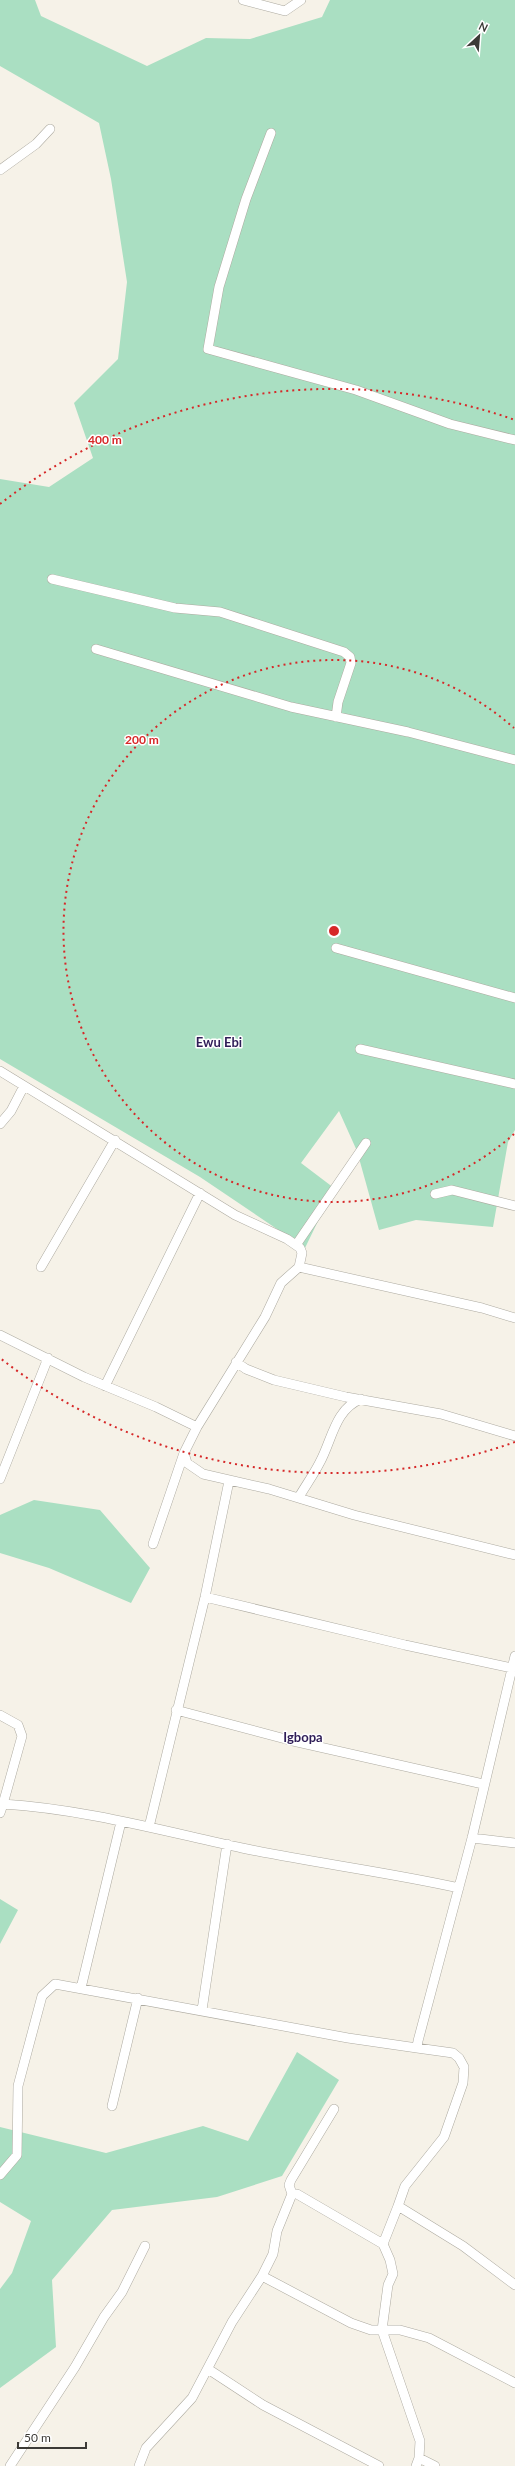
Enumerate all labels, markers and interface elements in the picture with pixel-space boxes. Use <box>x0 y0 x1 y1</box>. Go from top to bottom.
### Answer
north arrow <box>459 16 499 56</box>
text: N <box>477 19 490 34</box>
text: 400 m <box>88 432 122 447</box>
text: 200 m <box>125 732 159 747</box>
centre of rings <box>327 924 341 938</box>
district label: Ewu Ebi <box>196 1034 242 1050</box>
district label: Igbopa <box>283 1729 323 1745</box>
scale bar <box>18 2424 86 2450</box>
text: 50 m <box>24 2430 51 2445</box>

